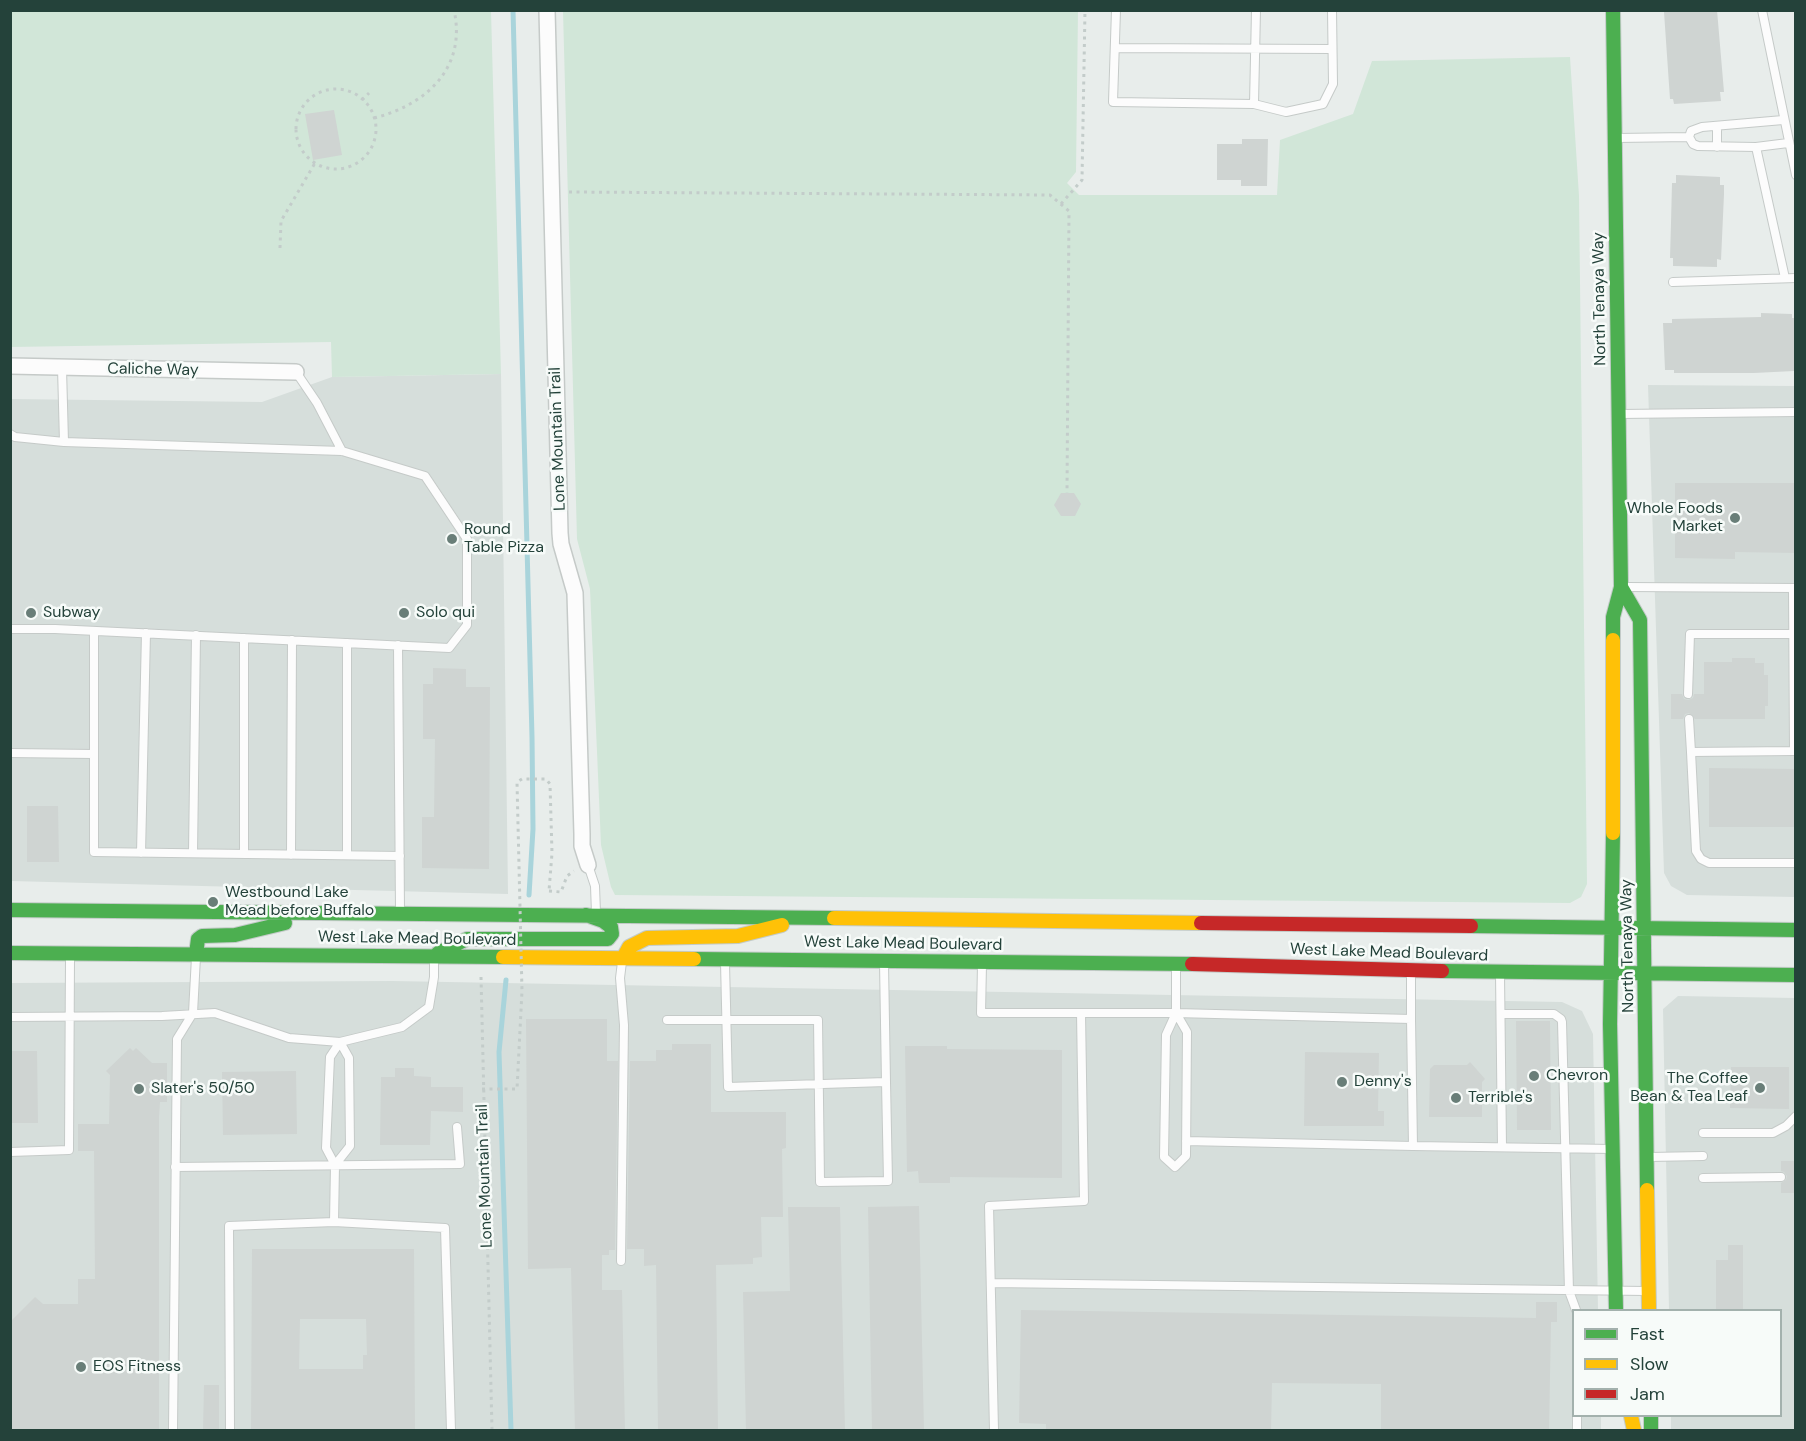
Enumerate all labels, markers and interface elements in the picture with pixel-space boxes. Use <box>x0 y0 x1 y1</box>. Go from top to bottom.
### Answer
street label: North Tenaya Way <box>1589 232 1611 366</box>
street label: Caliche Way <box>107 360 199 380</box>
street label: Lone Mountain Trail <box>546 367 570 511</box>
place label: Whole Foods Market <box>1627 499 1723 537</box>
marker: Whole Foods Market <box>1728 511 1742 525</box>
place label: Round Table Pizza <box>464 520 544 558</box>
marker: Round Table Pizza <box>445 532 459 546</box>
place label: Subway <box>43 603 100 623</box>
place label: Solo qui <box>416 603 475 623</box>
marker: Subway <box>24 606 38 620</box>
marker: Solo qui <box>397 606 411 620</box>
street label: North Tenaya Way <box>1617 879 1639 1013</box>
place label: Westbound Lake Mead before Buffalo <box>225 883 374 921</box>
marker: Westbound Lake Mead before Buffalo <box>206 895 220 909</box>
street label: West Lake Mead Boulevard <box>318 928 516 950</box>
street label: West Lake Mead Boulevard <box>804 933 1002 955</box>
street label: West Lake Mead Boulevard <box>1289 940 1489 966</box>
place label: Chevron <box>1546 1066 1608 1086</box>
marker: Chevron <box>1527 1069 1541 1083</box>
place label: The Coffee Bean & Tea Leaf <box>1630 1069 1748 1107</box>
place label: Denny's <box>1354 1072 1412 1092</box>
marker: Denny's <box>1335 1075 1349 1089</box>
place label: Slater's 50/50 <box>151 1079 255 1099</box>
marker: The Coffee Bean & Tea Leaf <box>1753 1081 1767 1095</box>
marker: Slater's 50/50 <box>132 1082 146 1096</box>
place label: Terrible's <box>1468 1088 1533 1108</box>
marker: Terrible's <box>1449 1091 1463 1105</box>
street label: Lone Mountain Trail <box>473 1104 497 1248</box>
legend <box>1572 1309 1782 1417</box>
text: Fast <box>1630 1322 1665 1346</box>
text: Slow <box>1630 1352 1669 1376</box>
place label: EOS Fitness <box>93 1357 181 1377</box>
marker: EOS Fitness <box>74 1360 88 1374</box>
text: Jam <box>1630 1382 1665 1406</box>

